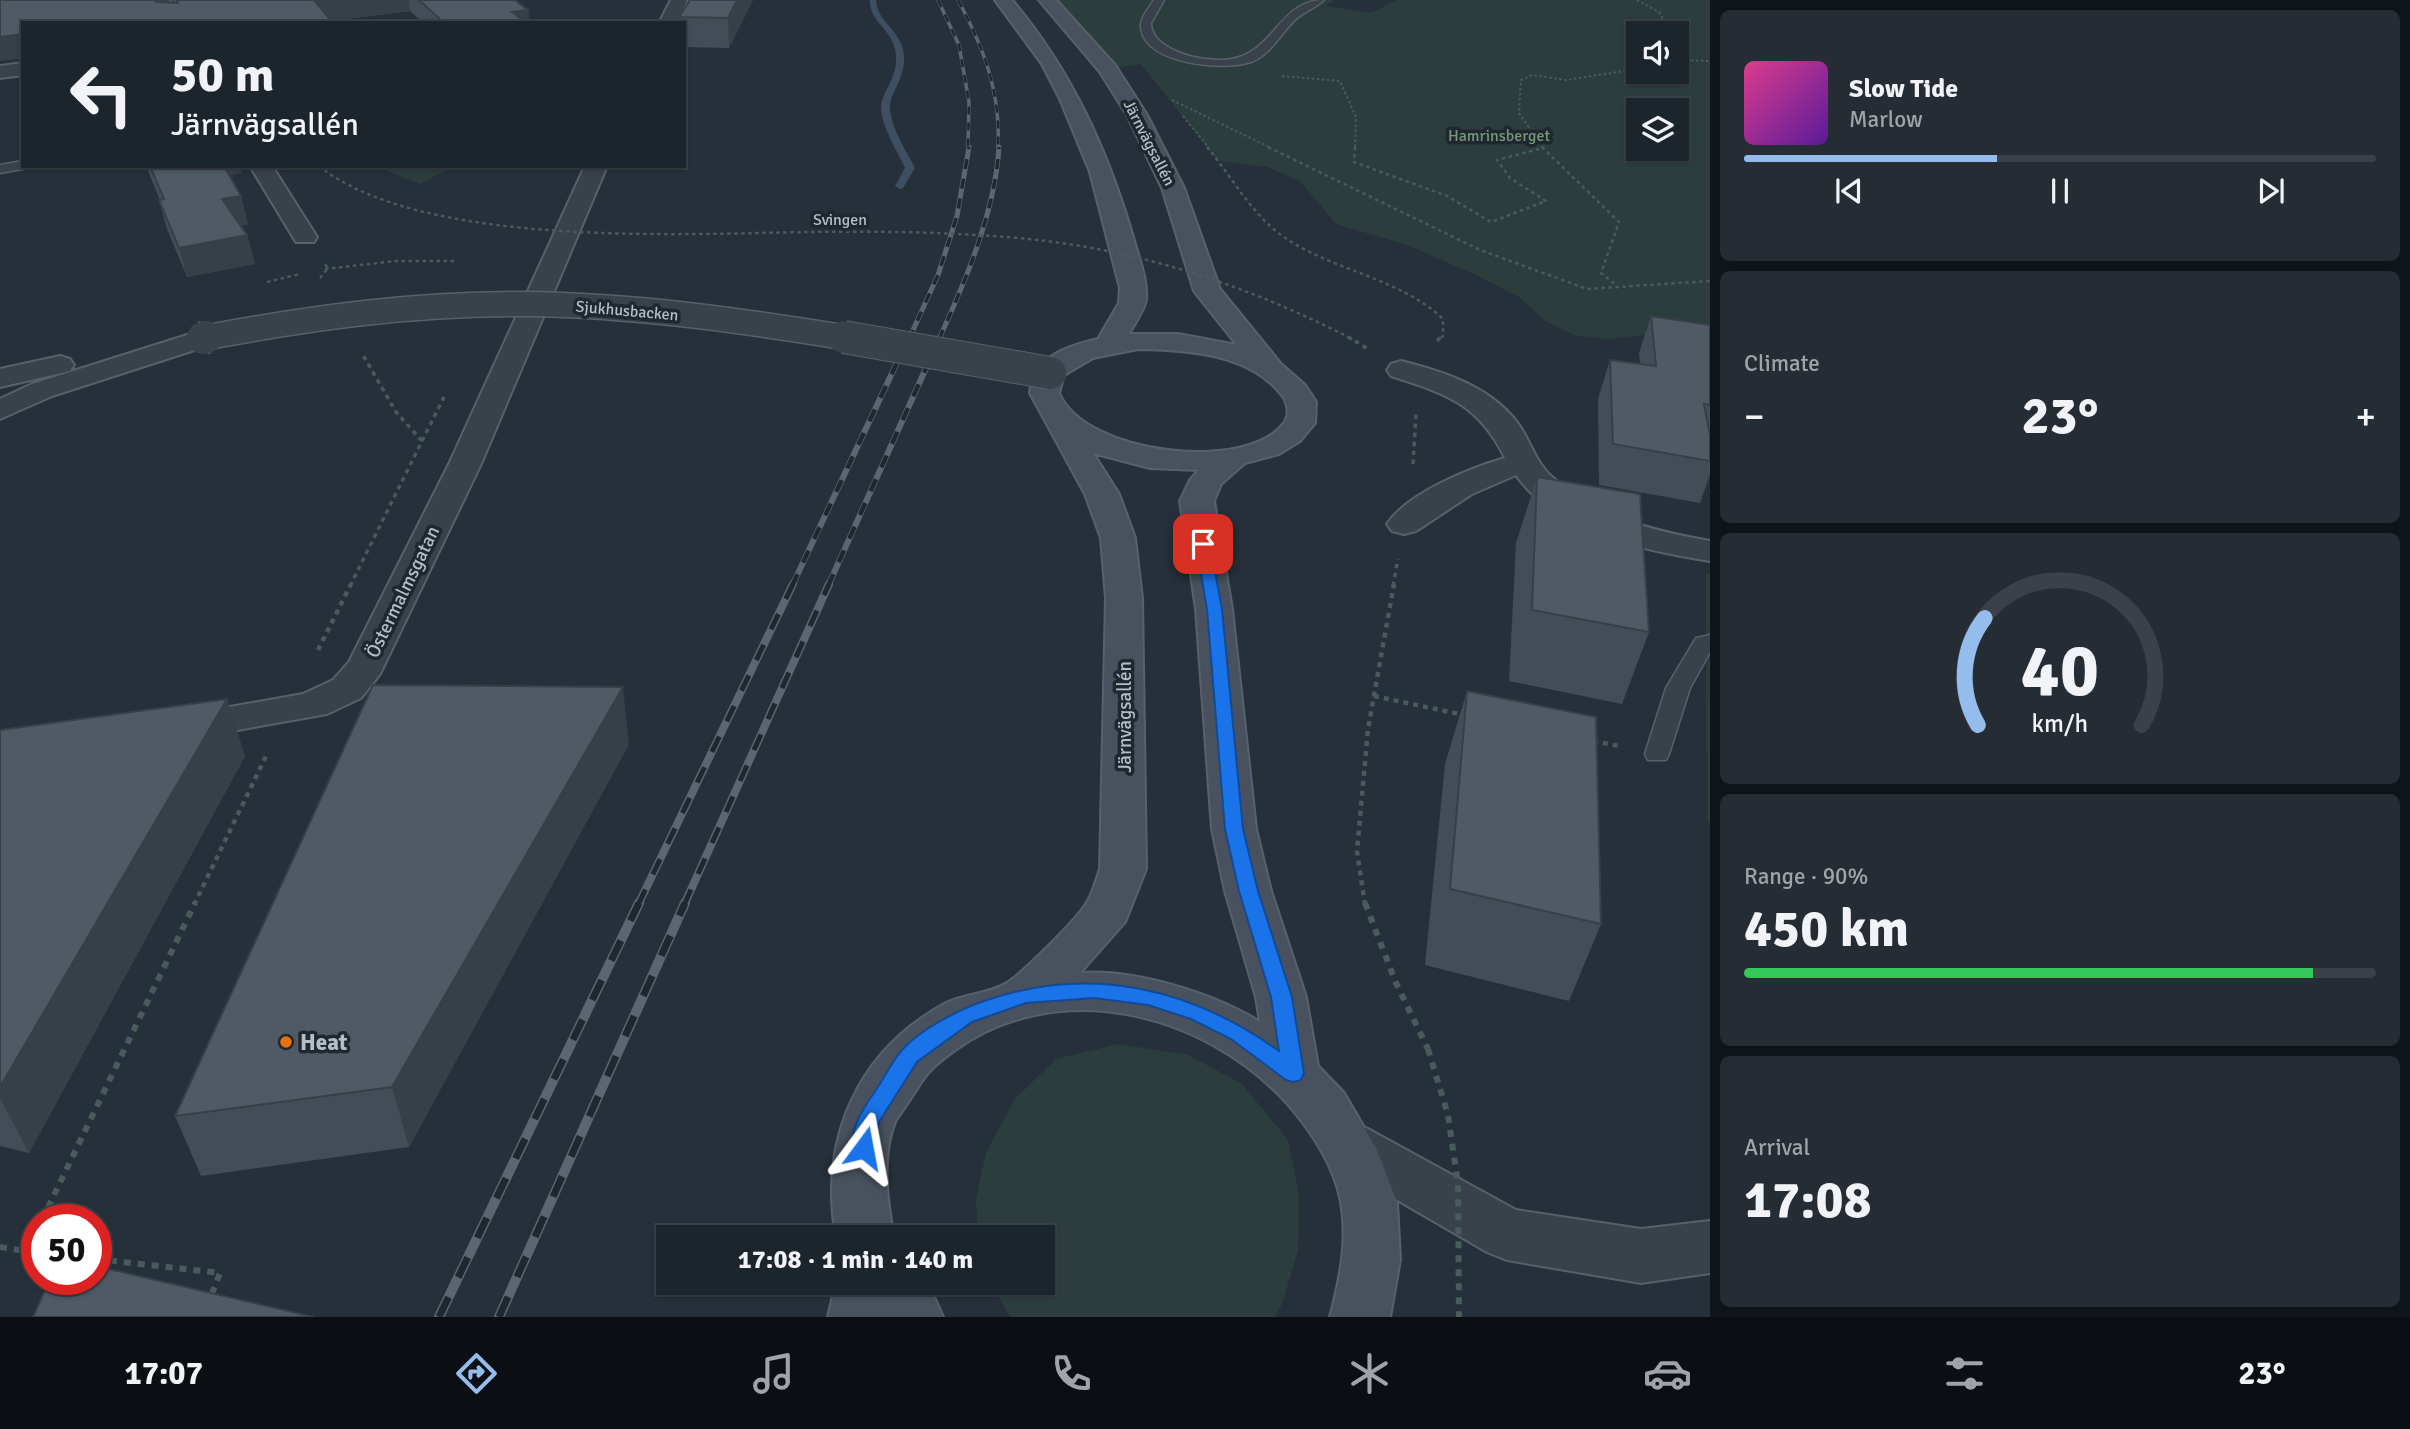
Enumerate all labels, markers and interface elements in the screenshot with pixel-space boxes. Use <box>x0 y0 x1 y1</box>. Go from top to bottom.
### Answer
map controls <box>1626 21 1689 161</box>
button: sound <box>1626 21 1689 84</box>
text: 50 m <box>171 45 274 105</box>
icon: left <box>56 49 147 140</box>
text: Slow Tide <box>1849 73 1958 105</box>
street label: Järnvägsallén <box>1119 97 1179 189</box>
button: layers <box>1626 98 1689 161</box>
text: Järnvägsallén <box>171 105 359 144</box>
text: Marlow <box>1849 105 1923 134</box>
park label: Hamrinsberget <box>1448 126 1550 146</box>
icon: previous <box>1830 172 1868 210</box>
icon: pause <box>2041 172 2079 210</box>
icon: next <box>2252 172 2290 210</box>
street label: Svingen <box>813 210 867 230</box>
street label: Sjukhusbacken <box>575 297 679 325</box>
text: Climate <box>1744 349 1820 378</box>
text: 23° <box>2022 384 2098 448</box>
text: − <box>1744 393 1765 440</box>
text: + <box>2355 393 2376 440</box>
pin <box>1173 514 1233 574</box>
street label: Östermalmsgatan <box>361 522 445 662</box>
icon: arrive <box>1184 525 1222 563</box>
text: 40 <box>2021 627 2099 716</box>
street label: Järnvägsallén <box>1113 661 1137 773</box>
text: km/h <box>2032 707 2088 738</box>
text: Range · 90% <box>1744 862 1868 891</box>
text: 450 km <box>1744 897 1909 961</box>
place label: Heat <box>300 1028 348 1057</box>
marker: Heat <box>278 1034 294 1050</box>
position arrow <box>827 1111 901 1185</box>
text: Arrival <box>1744 1133 1810 1162</box>
text: 17:08 <box>1744 1168 1872 1232</box>
speed limit sign: 50 <box>21 1204 112 1295</box>
text: 17:08 · 1 min · 140 m <box>738 1244 973 1276</box>
icon: directions <box>452 1349 501 1398</box>
icon: music <box>749 1349 798 1398</box>
icon: phone <box>1047 1349 1096 1398</box>
icon: climate <box>1345 1349 1394 1398</box>
icon: car <box>1643 1349 1692 1398</box>
icon: filters <box>1940 1349 1989 1398</box>
text: 17:07 <box>124 1354 203 1393</box>
text: 23° <box>2238 1354 2286 1393</box>

